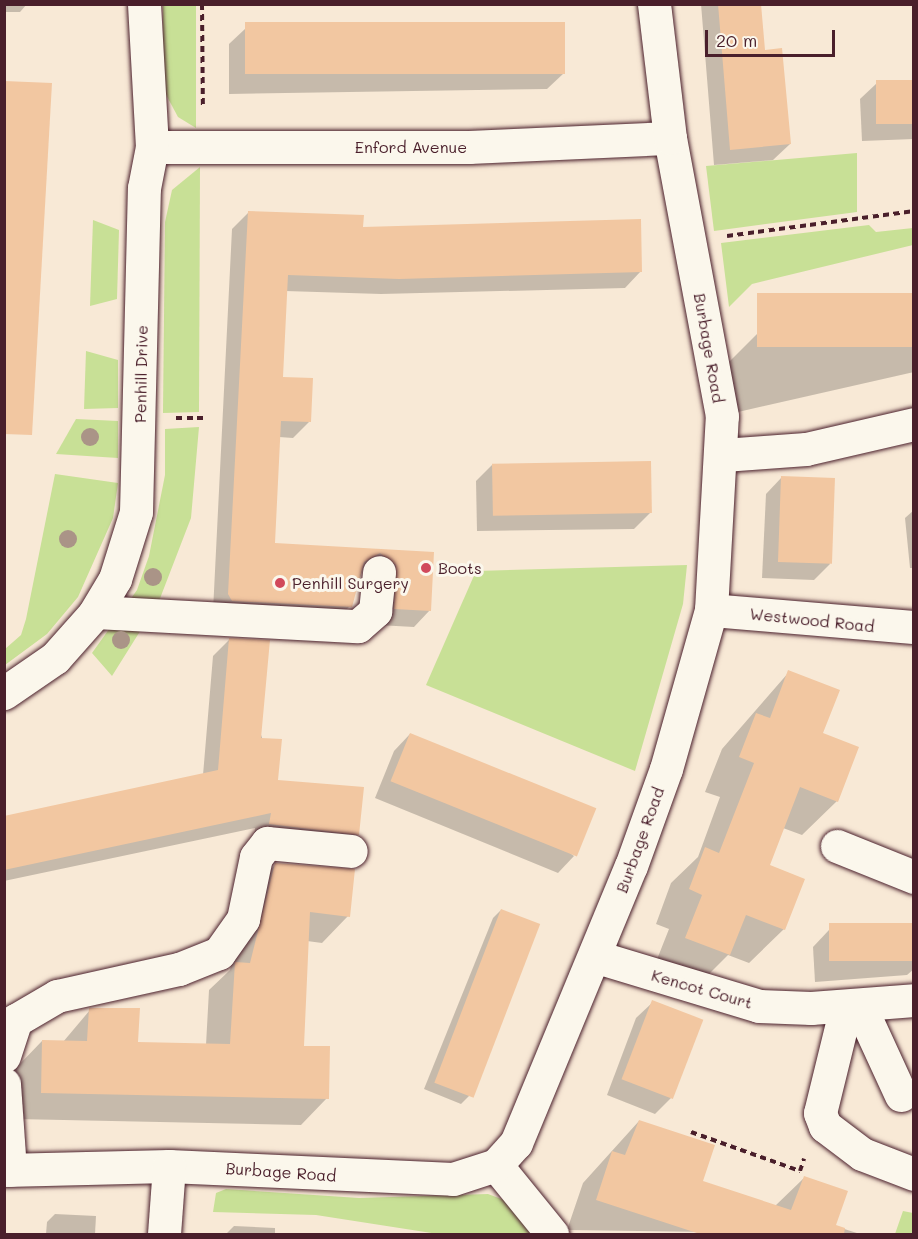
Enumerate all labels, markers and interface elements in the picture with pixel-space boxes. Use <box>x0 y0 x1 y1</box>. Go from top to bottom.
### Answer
scale bar <box>708 18 838 56</box>
text: 20 m <box>716 28 757 52</box>
street label: Enford Avenue <box>355 137 467 157</box>
street label: Burbage Road <box>690 292 728 404</box>
street label: Penhill Drive <box>131 325 151 423</box>
place label: Boots <box>438 558 482 578</box>
marker: Boots <box>419 561 433 575</box>
place label: Penhill Surgery <box>292 573 409 593</box>
marker: Penhill Surgery <box>273 576 287 590</box>
street label: Westwood Road <box>749 604 875 636</box>
street label: Burbage Road <box>612 785 668 895</box>
street label: Kencot Court <box>649 965 755 1013</box>
street label: Burbage Road <box>225 1159 337 1185</box>

